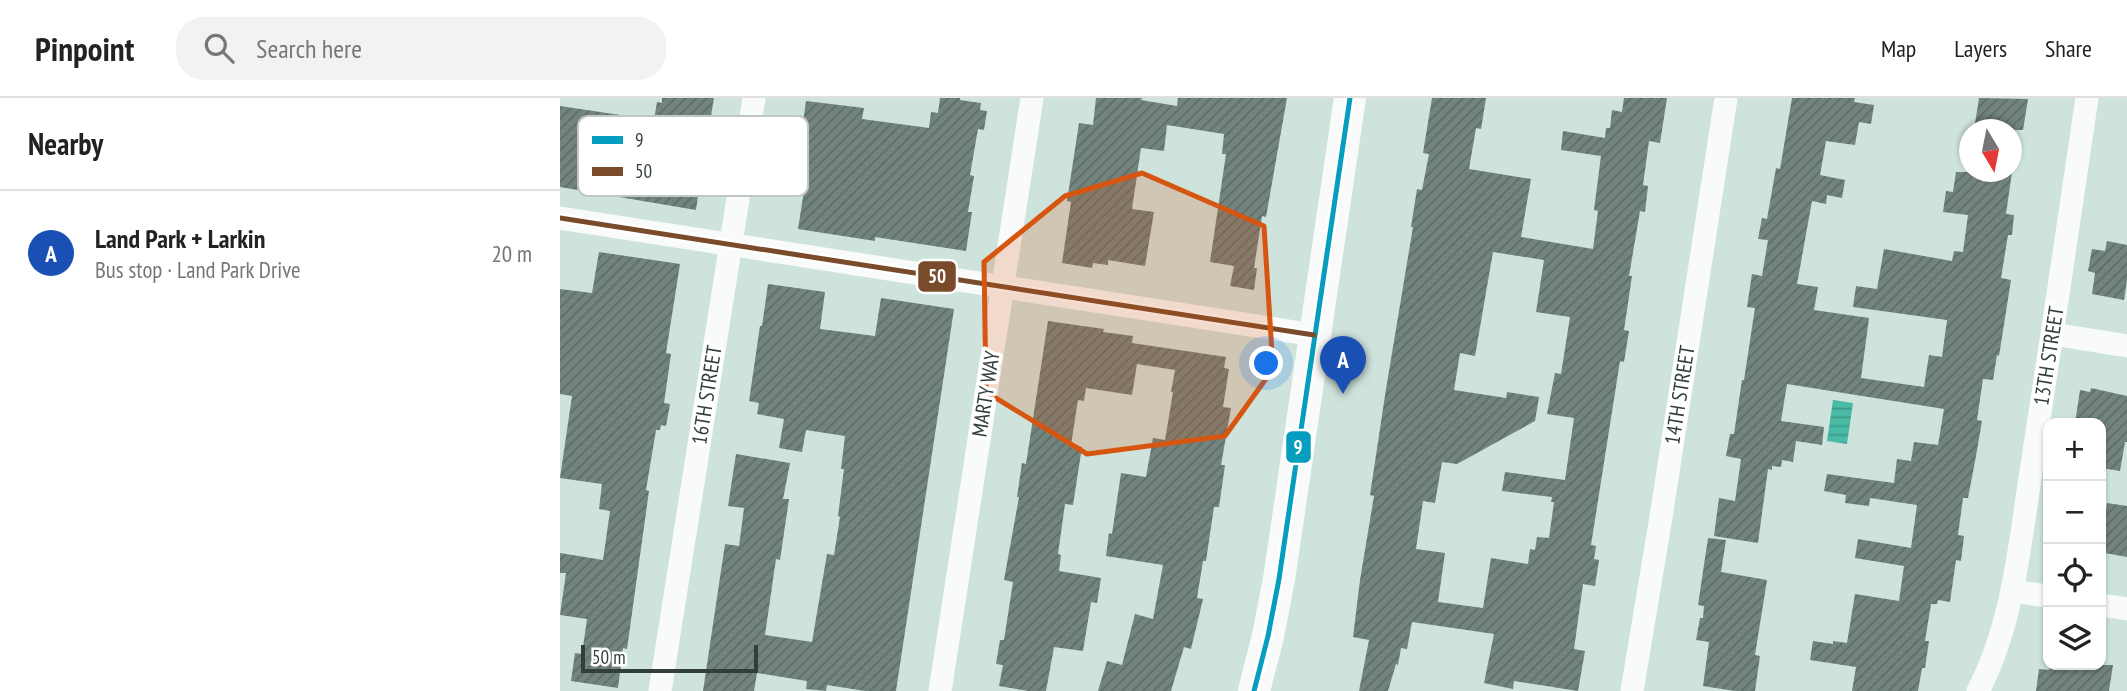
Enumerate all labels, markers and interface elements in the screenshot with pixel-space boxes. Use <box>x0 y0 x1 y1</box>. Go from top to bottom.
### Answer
search box <box>176 17 666 80</box>
text: Pinpoint <box>35 27 134 70</box>
icon: search <box>200 29 238 67</box>
text: Search here <box>256 32 362 65</box>
text: Map <box>1881 33 1916 64</box>
text: Layers <box>1954 33 2007 64</box>
text: Share <box>2045 33 2092 64</box>
legend <box>578 116 808 196</box>
north arrow <box>1959 119 2022 182</box>
text: Nearby <box>28 124 103 163</box>
text: 9 <box>635 128 644 152</box>
text: 50 <box>635 159 652 183</box>
text: Land Park + Larkin <box>95 222 265 255</box>
text: A <box>45 239 57 268</box>
text: 20 m <box>491 239 532 268</box>
text: Bus stop · Land Park Drive <box>95 255 301 284</box>
line badge: 50 <box>917 260 957 293</box>
text: 50 <box>928 264 946 288</box>
street label: 13TH STREET <box>2027 304 2070 407</box>
pin: A <box>1320 336 1366 394</box>
street label: 16TH STREET <box>685 343 728 446</box>
street label: 14TH STREET <box>1658 343 1701 446</box>
your location <box>1249 346 1283 380</box>
street label: MARTY WAY <box>965 349 1006 439</box>
map controls <box>2043 418 2106 670</box>
button: + <box>2043 418 2106 481</box>
line badge: 9 <box>1285 430 1312 464</box>
text: 9 <box>1293 435 1303 459</box>
button: − <box>2043 481 2106 544</box>
button: locate <box>2043 544 2106 607</box>
button: layers <box>2043 607 2106 670</box>
scale bar <box>581 642 758 674</box>
text: 50 m <box>592 645 626 669</box>

